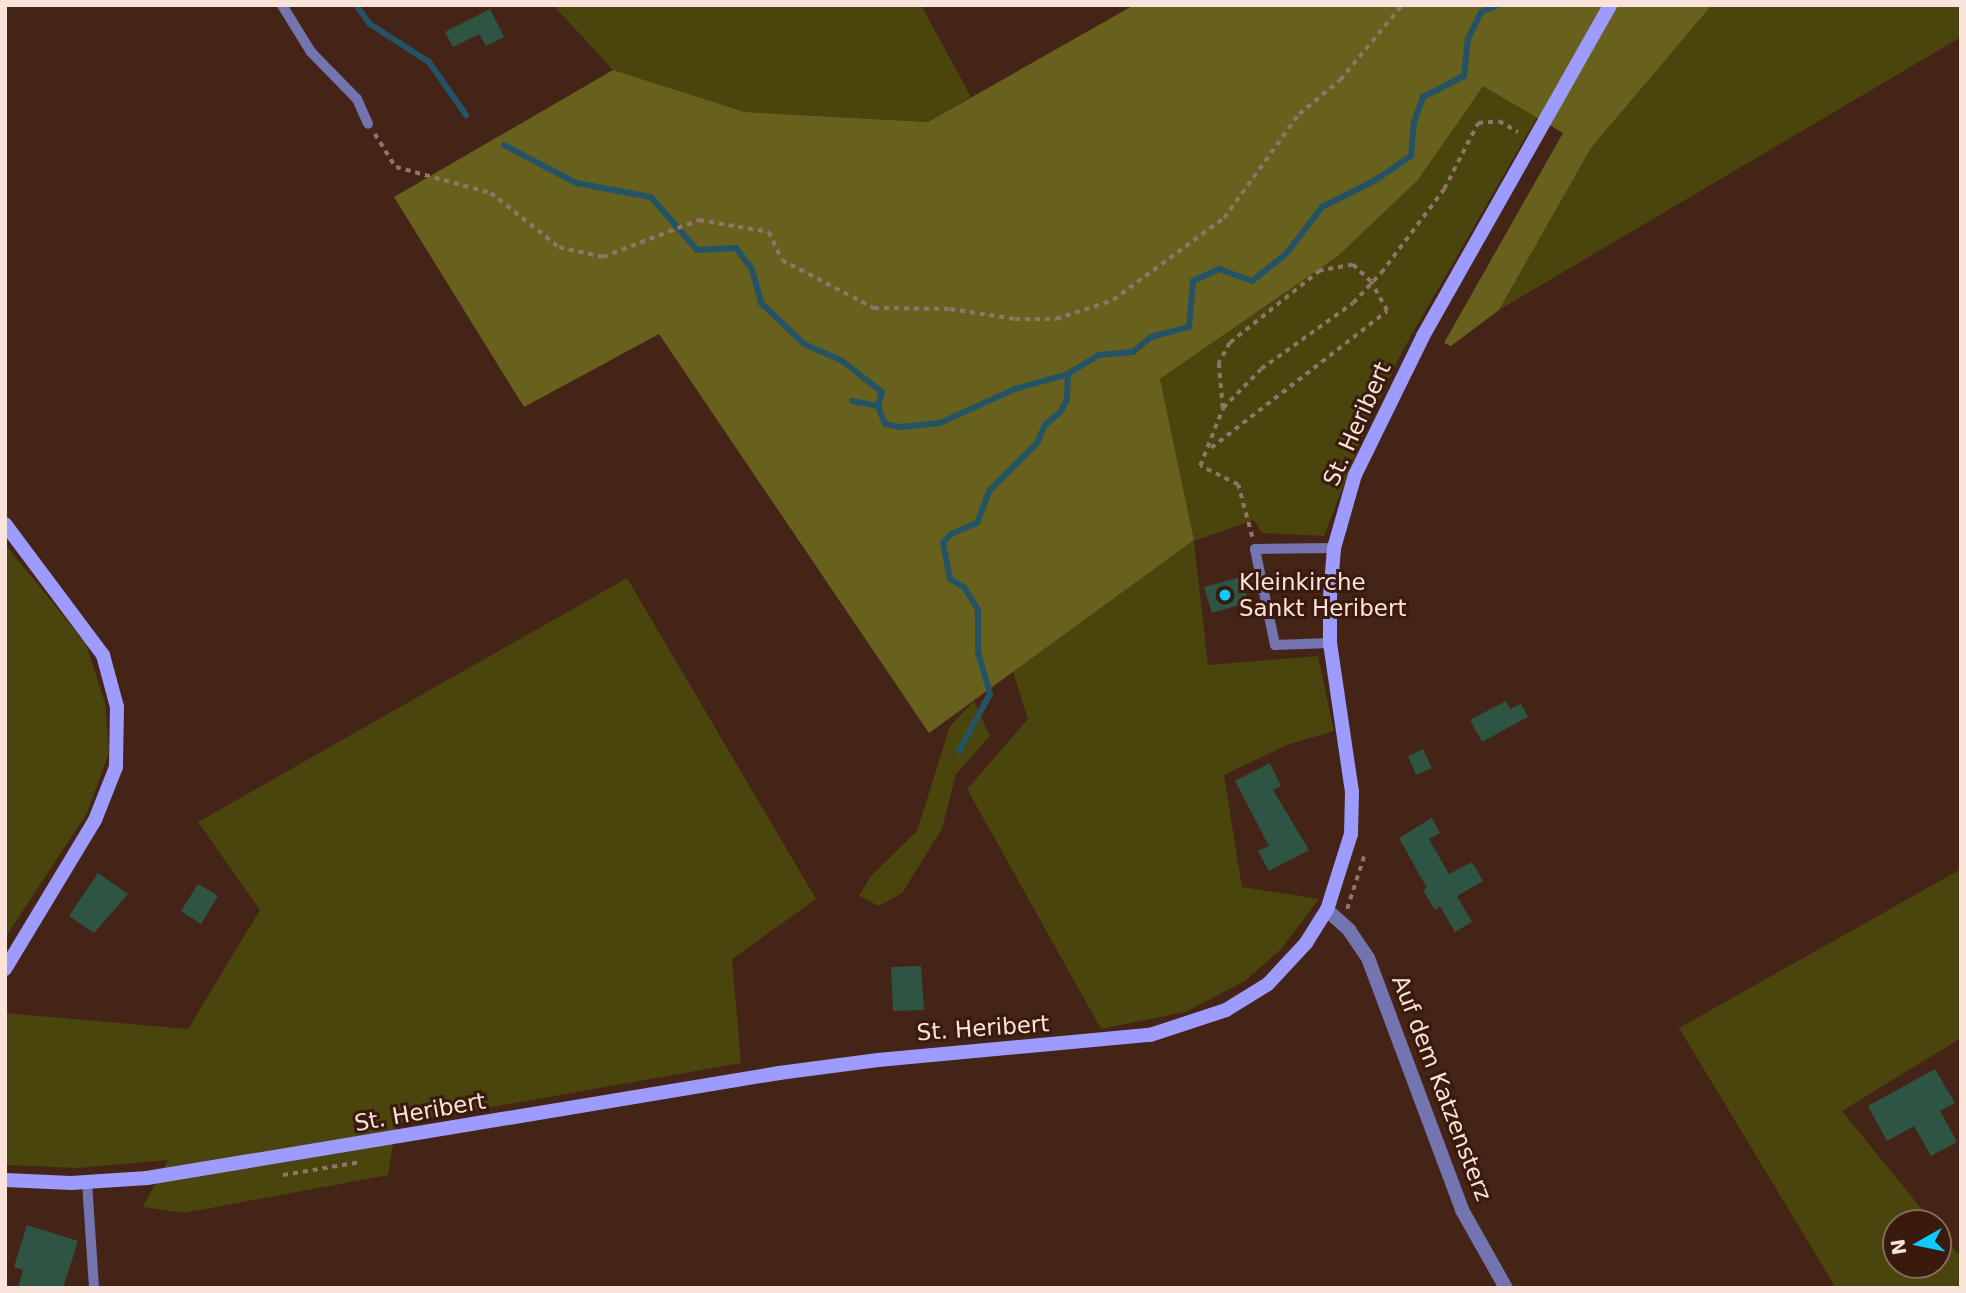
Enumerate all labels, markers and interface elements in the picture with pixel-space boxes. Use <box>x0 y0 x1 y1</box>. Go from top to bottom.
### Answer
street label: St. Heribert <box>1317 358 1397 490</box>
place label: Kleinkirche Sankt Heribert <box>1239 568 1406 622</box>
marker: Kleinkirche Sankt Heribert <box>1217 587 1233 603</box>
street label: Auf dem Katzensterz <box>1386 971 1498 1205</box>
street label: St. Heribert <box>916 1010 1050 1046</box>
street label: St. Heribert <box>352 1087 488 1137</box>
north arrow <box>1882 1209 1952 1279</box>
text: N <box>1886 1237 1910 1257</box>

